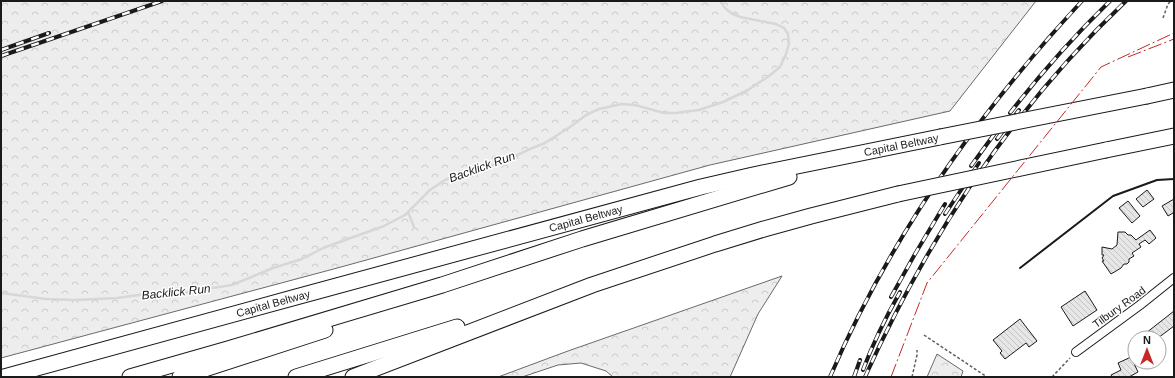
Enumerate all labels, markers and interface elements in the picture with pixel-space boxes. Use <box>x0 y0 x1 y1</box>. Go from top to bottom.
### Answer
street label: Capital Beltway <box>863 131 940 158</box>
water label: Backlick Run <box>447 148 517 185</box>
street label: Capital Beltway <box>548 202 624 234</box>
water label: Backlick Run <box>141 281 212 303</box>
street label: Tilbury Road <box>1090 284 1148 330</box>
street label: Capital Beltway <box>235 287 312 319</box>
north arrow <box>1127 330 1167 370</box>
text: N <box>1143 334 1151 346</box>

